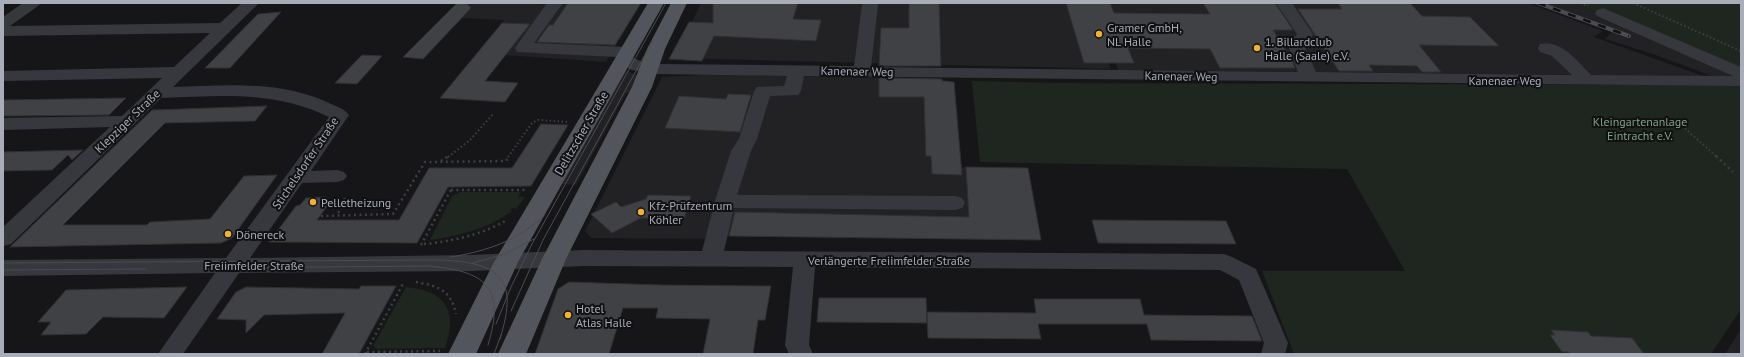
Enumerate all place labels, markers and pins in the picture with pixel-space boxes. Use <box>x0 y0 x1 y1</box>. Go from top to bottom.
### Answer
place label: Gramer GmbH, NL Halle <box>1107 20 1182 49</box>
marker: Gramer GmbH, NL Halle <box>1094 29 1104 39</box>
place label: 1. Billardclub Halle (Saale) e.V. <box>1265 34 1349 63</box>
marker: 1. Billardclub Halle (Saale) e.V. <box>1252 43 1262 53</box>
place label: Pelletheizung <box>321 195 391 210</box>
marker: Pelletheizung <box>308 197 318 207</box>
place label: Kfz-Prüfzentrum Köhler <box>649 198 732 227</box>
marker: Kfz-Prüfzentrum Köhler <box>636 207 646 217</box>
place label: Dönereck <box>236 227 284 242</box>
marker: Dönereck <box>223 229 233 239</box>
place label: Hotel Atlas Halle <box>576 301 632 330</box>
marker: Hotel Atlas Halle <box>563 310 573 320</box>

